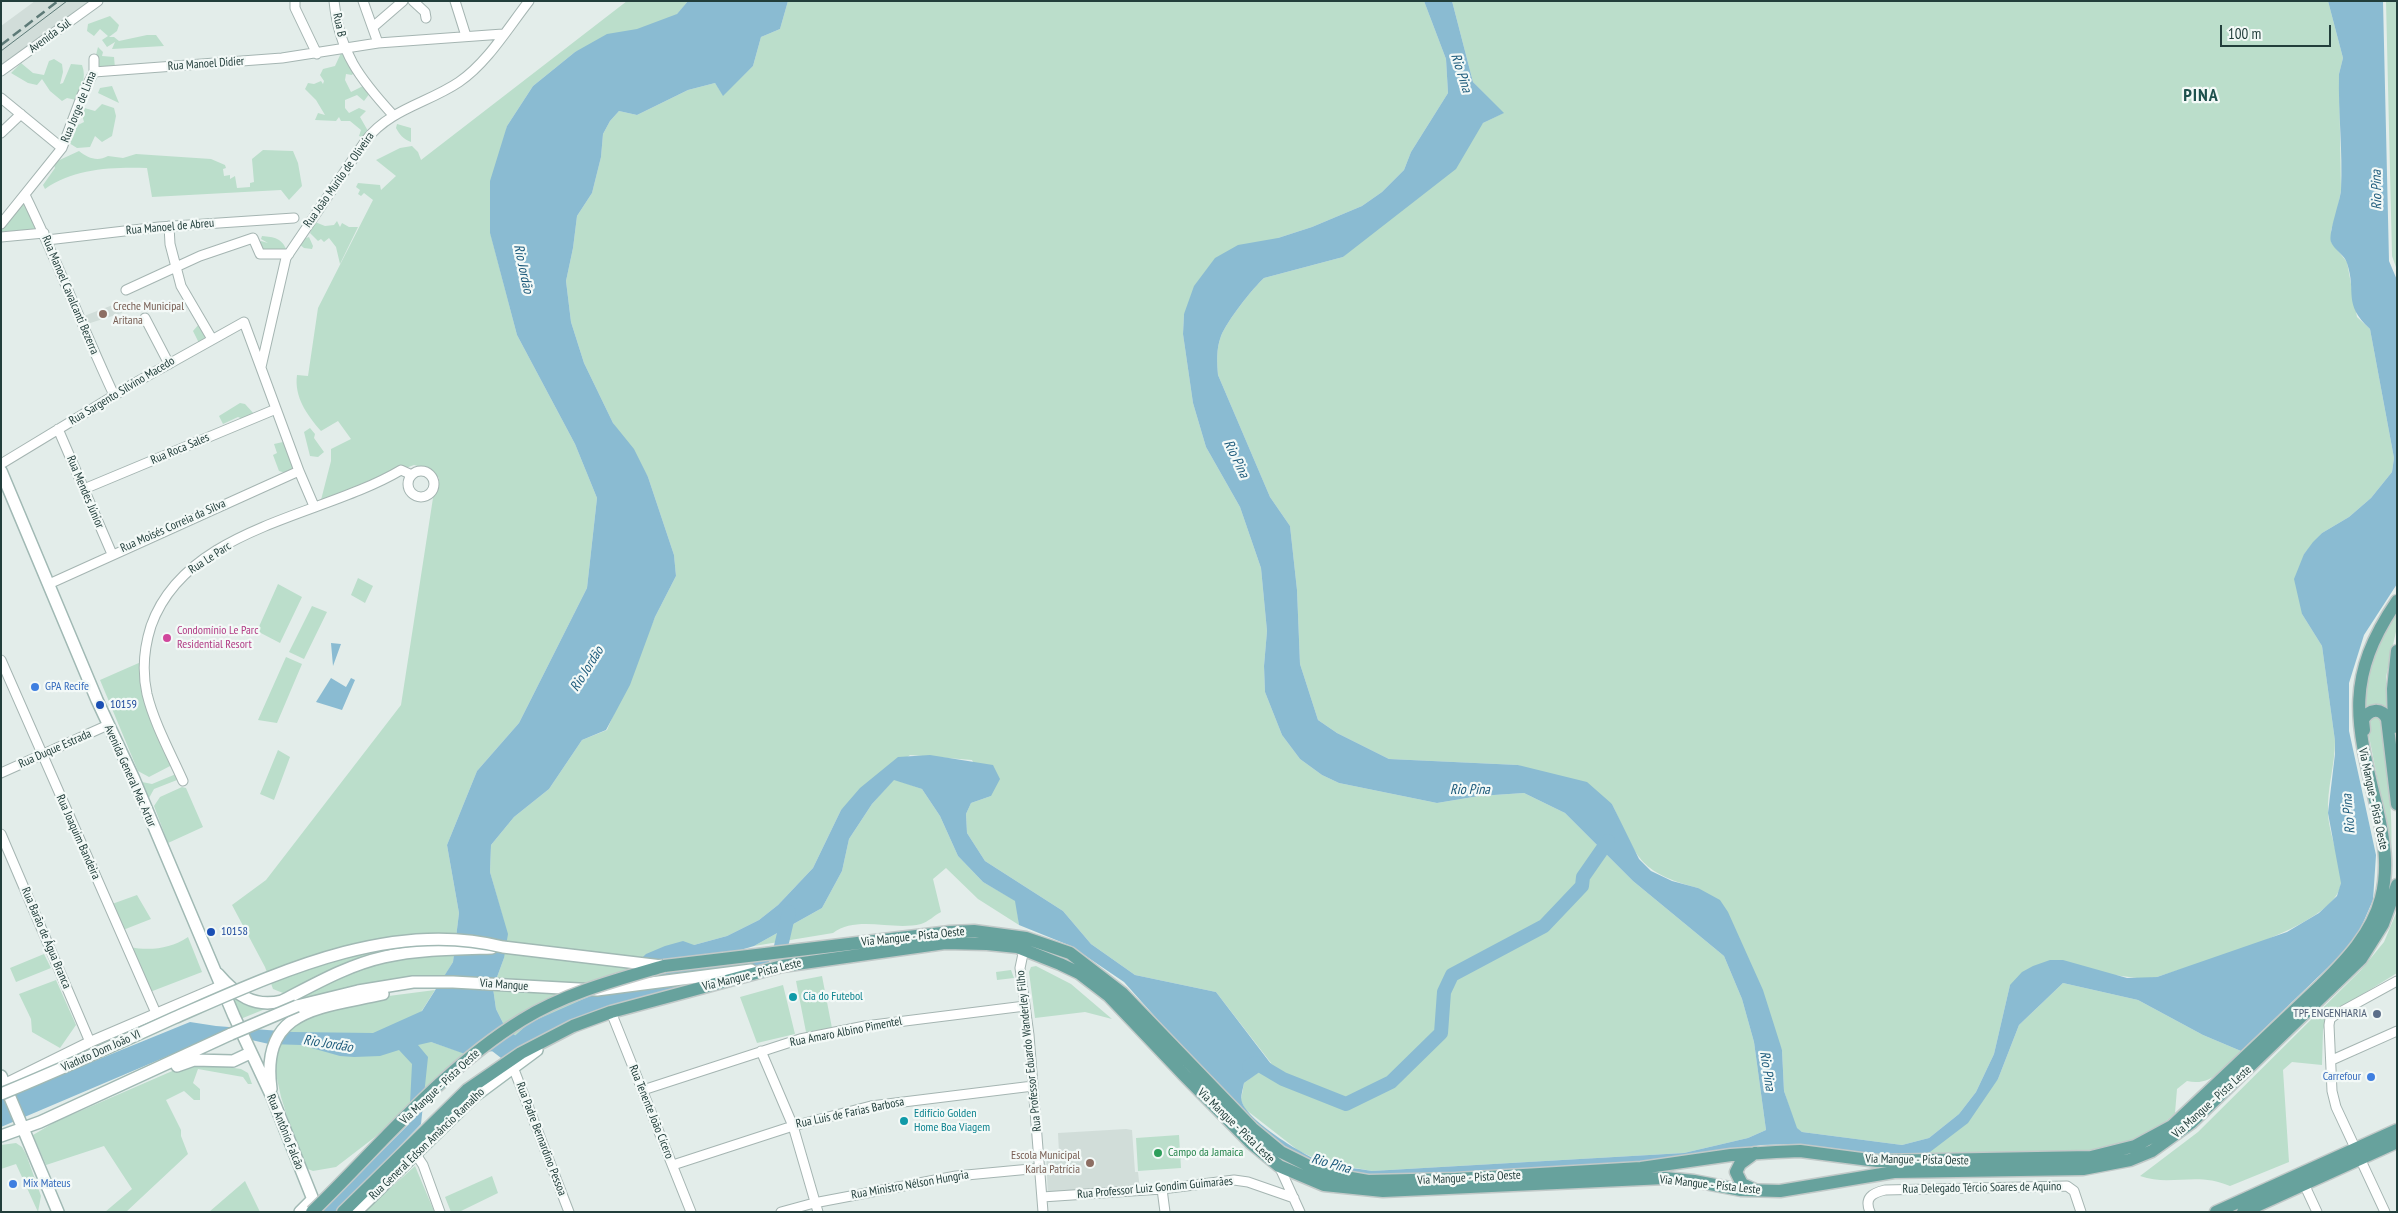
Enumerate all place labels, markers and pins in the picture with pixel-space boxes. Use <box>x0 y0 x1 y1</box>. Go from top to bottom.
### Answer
place label: Creche Municipal Aritana <box>113 300 184 328</box>
marker: Creche Municipal Aritana <box>97 308 109 320</box>
place label: Condomínio Le Parc Residential Resort <box>177 624 258 652</box>
marker: Condomínio Le Parc Residential Resort <box>161 632 173 644</box>
place label: GPA Recife <box>45 680 89 694</box>
marker: GPA Recife <box>29 681 41 693</box>
place label: 10159 <box>110 698 137 712</box>
marker: 10159 <box>94 699 106 711</box>
place label: 10158 <box>221 925 248 939</box>
marker: 10158 <box>205 926 217 938</box>
place label: Cia do Futebol <box>803 990 863 1004</box>
marker: Cia do Futebol <box>787 991 799 1003</box>
place label: TPF ENGENHARIA <box>2293 1007 2367 1021</box>
marker: TPF ENGENHARIA <box>2371 1008 2383 1020</box>
place label: Carrefour <box>2323 1070 2361 1084</box>
marker: Carrefour <box>2365 1071 2377 1083</box>
place label: Edifício Golden Home Boa Viagem <box>914 1107 990 1135</box>
marker: Edifício Golden Home Boa Viagem <box>898 1115 910 1127</box>
place label: Campo da Jamaica <box>1168 1146 1243 1160</box>
marker: Campo da Jamaica <box>1152 1147 1164 1159</box>
place label: Escola Municipal Karla Patrícia <box>1011 1149 1080 1177</box>
marker: Escola Municipal Karla Patrícia <box>1084 1157 1096 1169</box>
place label: Mix Mateus <box>23 1177 71 1191</box>
marker: Mix Mateus <box>7 1178 19 1190</box>

